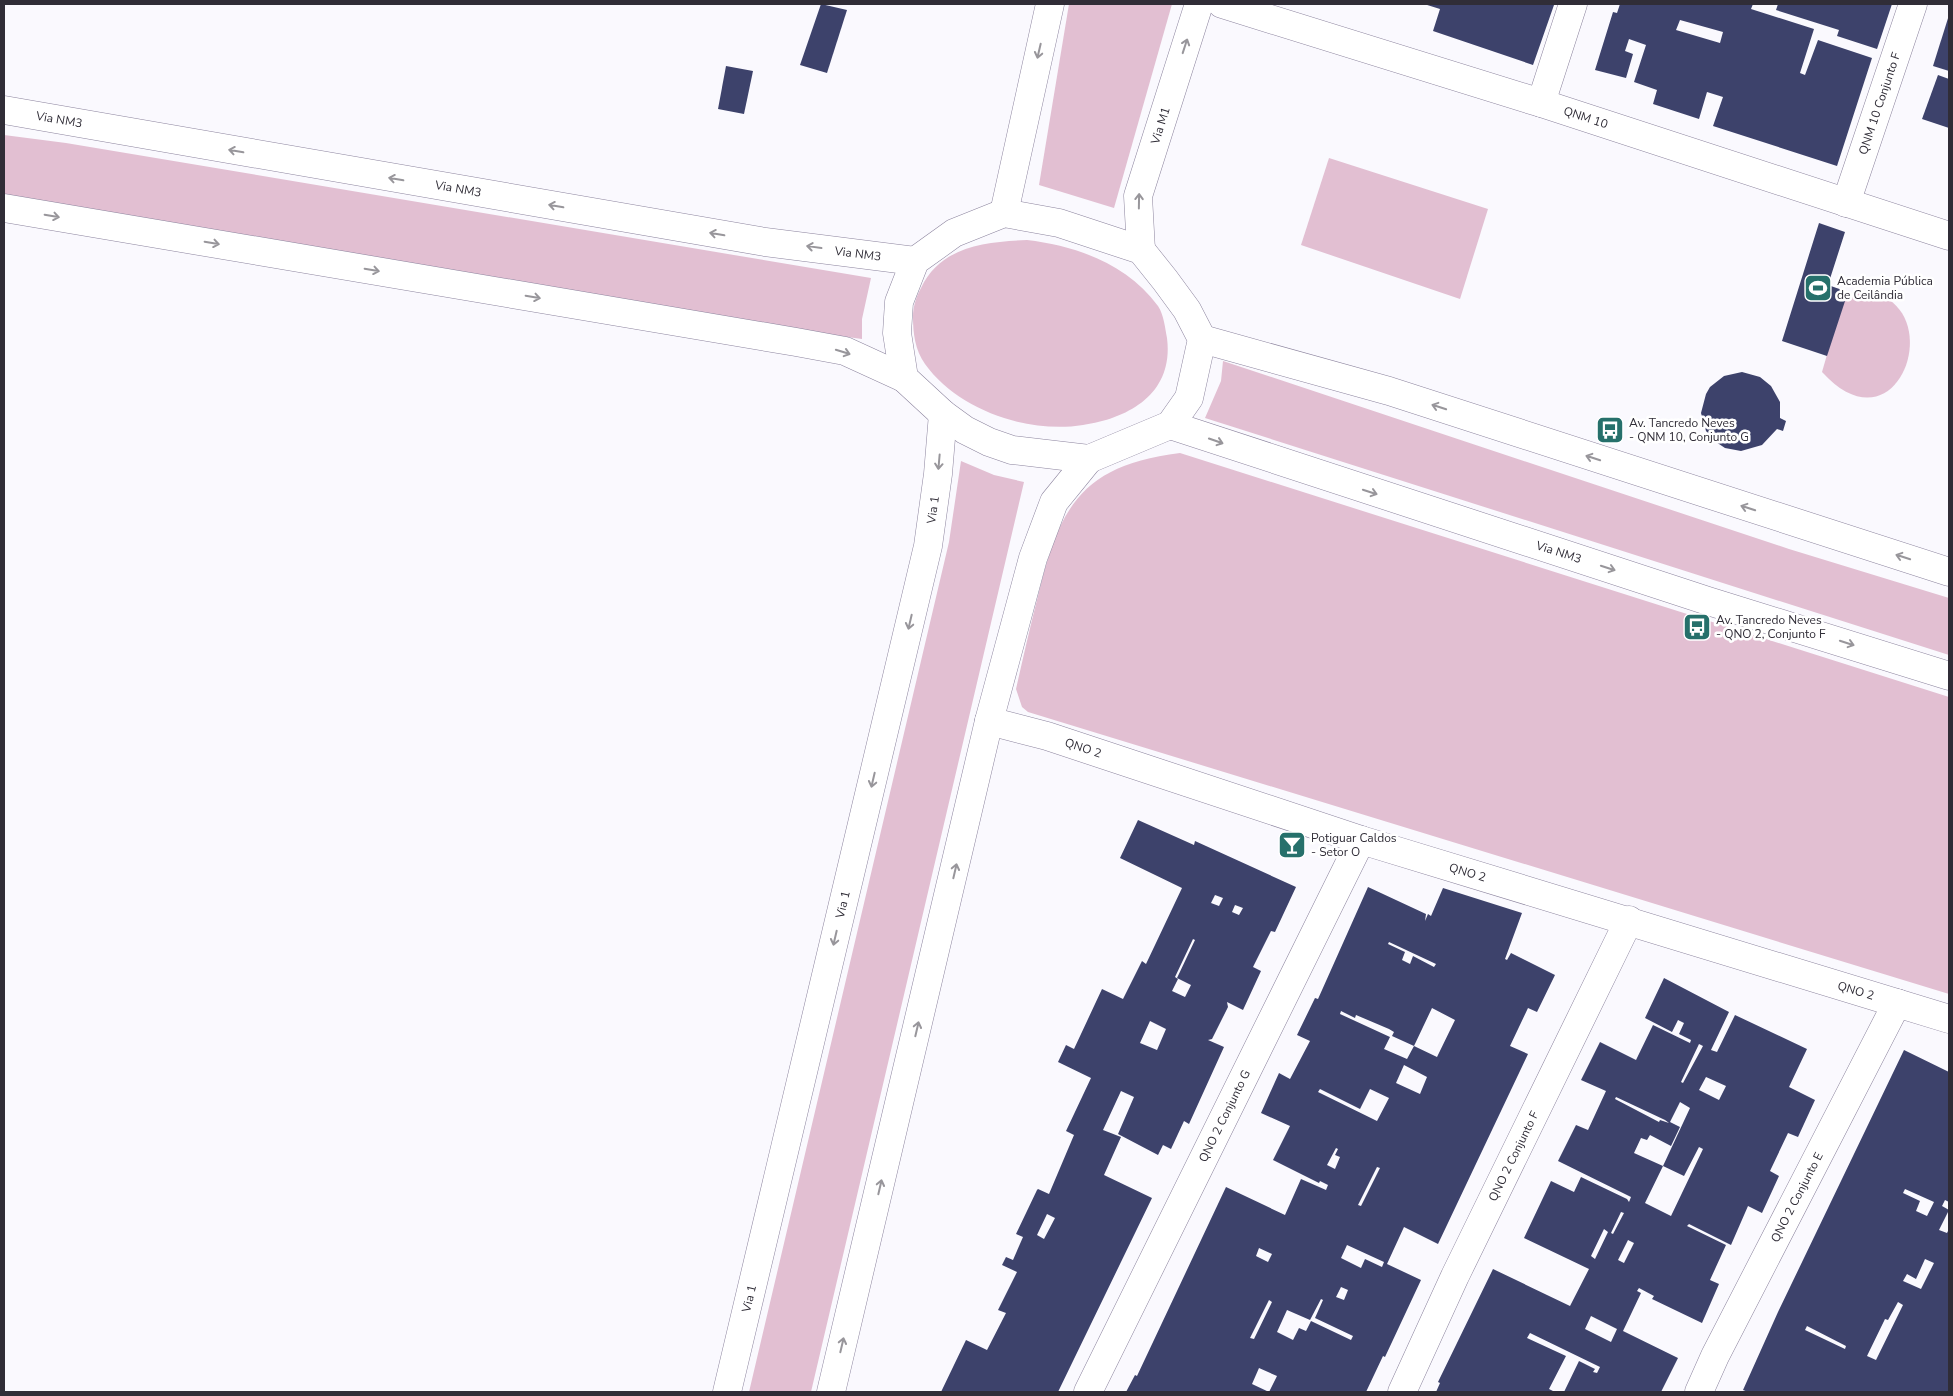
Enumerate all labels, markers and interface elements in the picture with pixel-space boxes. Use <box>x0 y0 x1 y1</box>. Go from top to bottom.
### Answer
one-way arrow <box>1181 39 1190 54</box>
one-way arrow <box>1034 43 1043 59</box>
street label: QNM 10 Conjunto F <box>1855 50 1904 157</box>
street label: QNM 10 <box>1561 103 1610 132</box>
street label: Via M1 <box>1147 105 1174 147</box>
street label: Via NM3 <box>34 108 84 131</box>
one-way arrow <box>229 146 245 156</box>
one-way arrow <box>389 173 405 183</box>
street label: Via NM3 <box>433 177 483 201</box>
one-way arrow <box>1134 194 1144 210</box>
one-way arrow <box>549 201 565 211</box>
one-way arrow <box>43 212 59 222</box>
one-way arrow <box>709 228 725 238</box>
one-way arrow <box>204 239 220 249</box>
one-way arrow <box>807 242 823 252</box>
street label: Via NM3 <box>833 243 882 265</box>
one-way arrow <box>364 266 380 276</box>
sports icon: Academia Pública de Ceilândia <box>1803 273 1833 303</box>
place label: Academia Pública de Ceilândia <box>1837 273 1933 303</box>
one-way arrow <box>524 293 540 303</box>
one-way arrow <box>835 347 851 357</box>
one-way arrow <box>1432 402 1447 411</box>
bus stop icon: Av. Tancredo Neves - QNM 10, Conjunto G <box>1595 415 1625 445</box>
place label: Av. Tancredo Neves - QNM 10, Conjunto G <box>1629 415 1749 445</box>
one-way arrow <box>1207 437 1223 447</box>
one-way arrow <box>1586 453 1602 462</box>
one-way arrow <box>935 454 944 470</box>
one-way arrow <box>1362 487 1378 497</box>
street label: Via 1 <box>923 495 943 526</box>
one-way arrow <box>1740 502 1756 512</box>
street label: Via NM3 <box>1533 537 1584 567</box>
one-way arrow <box>1895 552 1911 562</box>
one-way arrow <box>1600 564 1615 573</box>
bus stop icon: Av. Tancredo Neves - QNO 2, Conjunto F <box>1682 612 1712 642</box>
place label: Av. Tancredo Neves - QNO 2, Conjunto F <box>1716 612 1826 642</box>
one-way arrow <box>905 614 914 630</box>
one-way arrow <box>1838 638 1854 648</box>
street label: QNO 2 <box>1063 734 1104 761</box>
one-way arrow <box>868 772 877 788</box>
bar icon: Potiguar Caldos - Setor O <box>1277 830 1307 860</box>
place label: Potiguar Caldos - Setor O <box>1311 830 1397 860</box>
street label: QNO 2 <box>1447 859 1488 886</box>
one-way arrow <box>951 863 960 879</box>
street label: Via 1 <box>832 889 854 921</box>
one-way arrow <box>830 930 839 946</box>
street label: QNO 2 <box>1836 978 1876 1004</box>
one-way arrow <box>913 1021 922 1037</box>
street label: QNO 2 Conjunto G <box>1195 1067 1254 1165</box>
street label: QNO 2 Conjunto F <box>1485 1108 1543 1204</box>
street label: QNO 2 Conjunto E <box>1767 1149 1827 1245</box>
one-way arrow <box>876 1179 885 1195</box>
street label: Via 1 <box>738 1283 760 1315</box>
one-way arrow <box>838 1337 847 1353</box>

